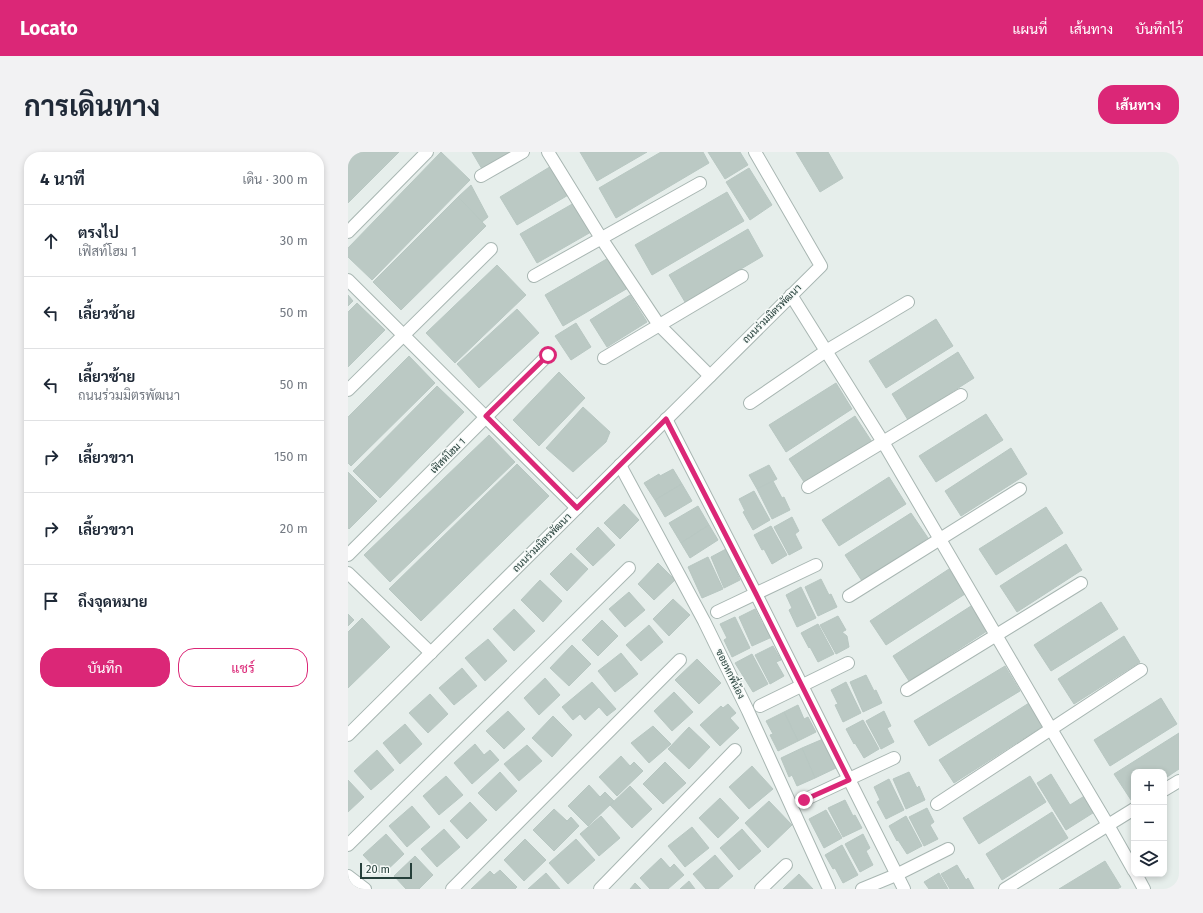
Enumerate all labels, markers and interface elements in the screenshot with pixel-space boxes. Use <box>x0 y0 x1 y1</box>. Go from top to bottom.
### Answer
text: Locato <box>20 17 78 40</box>
text: แผนที่ <box>1012 21 1047 38</box>
text: เส้นทาง <box>1069 21 1113 38</box>
text: บันทึกไว้ <box>1135 21 1183 38</box>
button: เส้นทาง <box>1098 85 1179 124</box>
text: การเดินทาง <box>24 90 160 123</box>
text: 4 นาที <box>40 169 85 190</box>
text: เดิน · 300 m <box>242 172 308 187</box>
text: ตรงไป <box>78 224 119 242</box>
icon: ahead <box>40 230 62 252</box>
text: 30 m <box>280 233 308 248</box>
text: เฟิสท์โฮม 1 <box>78 244 137 259</box>
street label: ถนนร่วมมิตรพัฒนา <box>739 281 804 346</box>
icon: left <box>40 302 62 324</box>
text: เลี้ยวซ้าย <box>78 305 135 323</box>
text: 50 m <box>280 305 308 320</box>
route start <box>539 346 557 364</box>
text: เลี้ยวซ้าย <box>78 368 135 386</box>
icon: left <box>40 374 62 396</box>
text: 50 m <box>280 377 308 392</box>
text: ถนนร่วมมิตรพัฒนา <box>78 388 180 403</box>
street label: เฟิสท์โฮม 1 <box>426 434 468 476</box>
icon: right <box>40 446 62 468</box>
text: เลี้ยวขวา <box>78 449 134 467</box>
text: 150 m <box>274 449 308 464</box>
street label: ถนนร่วมมิตรพัฒนา <box>509 510 574 575</box>
icon: right <box>40 518 62 540</box>
text: เลี้ยวขวา <box>78 521 134 539</box>
text: 20 m <box>280 521 308 536</box>
icon: arrive <box>40 590 62 612</box>
text: ถึงจุดหมาย <box>78 593 148 611</box>
street label: ซอยหกพี่น้อง <box>713 646 750 701</box>
button: บันทึก <box>40 648 170 687</box>
button: แชร์ <box>178 648 308 687</box>
map controls <box>1131 769 1167 877</box>
button: + <box>1131 769 1167 805</box>
route end <box>795 791 813 809</box>
button: − <box>1131 805 1167 841</box>
button: layers <box>1131 841 1167 877</box>
scale bar <box>360 861 412 880</box>
text: 20 m <box>366 863 390 876</box>

